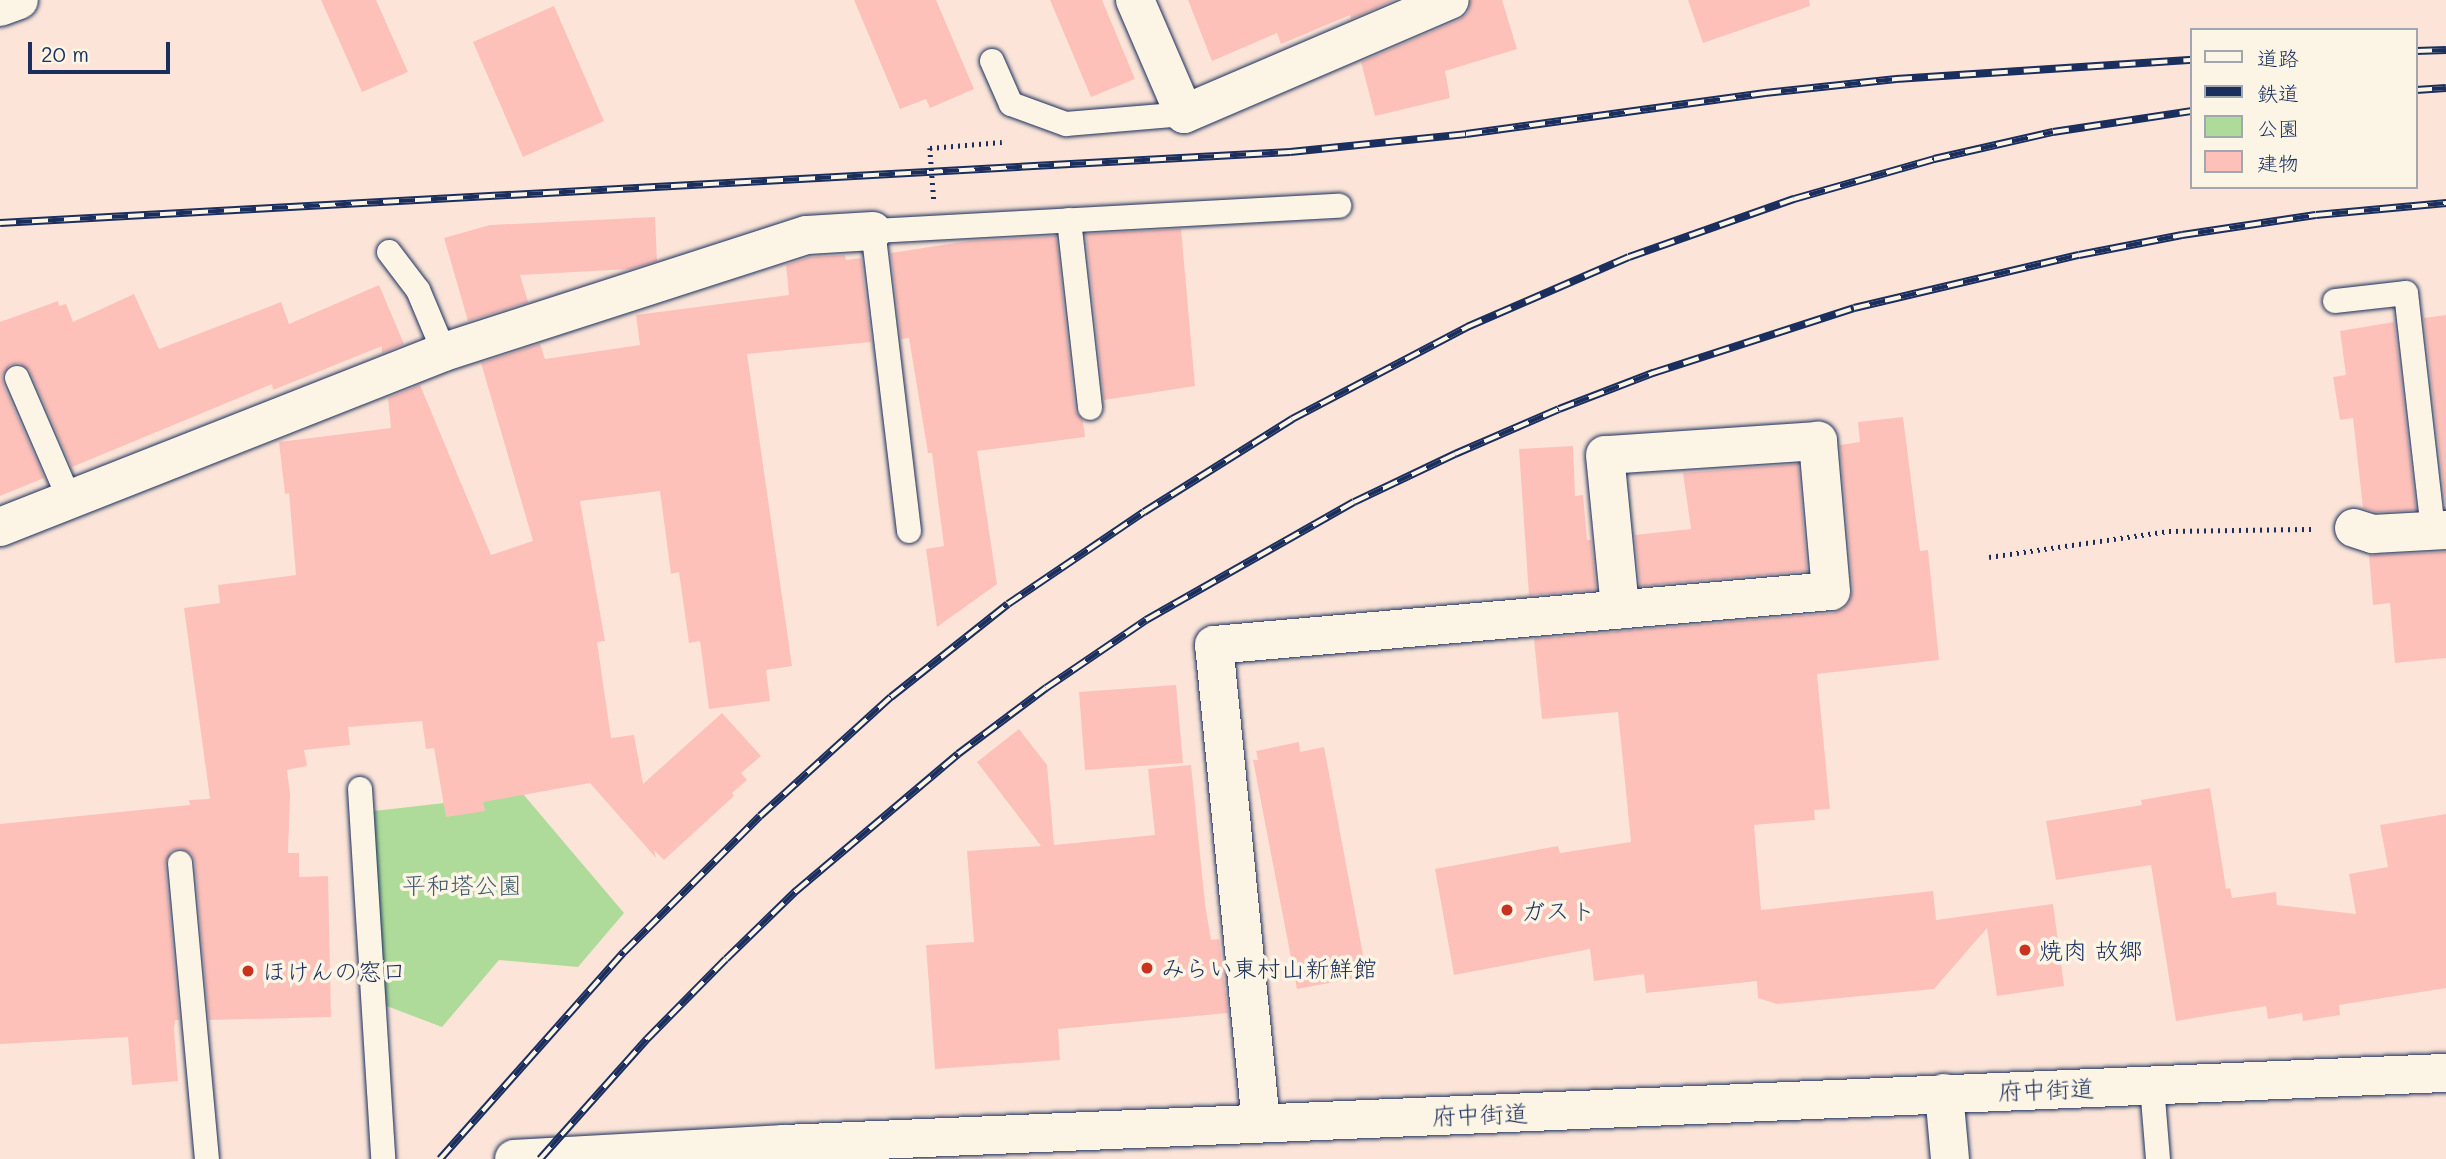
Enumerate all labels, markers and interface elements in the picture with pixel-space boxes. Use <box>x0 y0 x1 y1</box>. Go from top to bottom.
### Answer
scale bar <box>32 28 173 72</box>
legend <box>2190 28 2418 189</box>
text: 20 m <box>41 40 89 67</box>
text: 道路 <box>2257 44 2299 71</box>
text: 鉄道 <box>2257 79 2299 106</box>
text: 公園 <box>2257 114 2299 141</box>
text: 建物 <box>2257 149 2299 176</box>
park label: 平和塔公園 <box>402 871 522 899</box>
place label: ガスト <box>1521 896 1593 924</box>
marker: ガスト <box>1499 902 1515 918</box>
place label: 焼肉 故郷 <box>2039 936 2143 964</box>
marker: 焼肉 故郷 <box>2017 942 2033 958</box>
place label: みらい東村山新鮮館 <box>1161 954 1377 982</box>
place label: ほけんの窓口 <box>262 957 406 985</box>
marker: みらい東村山新鮮館 <box>1139 960 1155 976</box>
marker: ほけんの窓口 <box>240 963 256 979</box>
street label: 府中街道 <box>1998 1073 2094 1105</box>
street label: 府中街道 <box>1432 1098 1528 1130</box>

